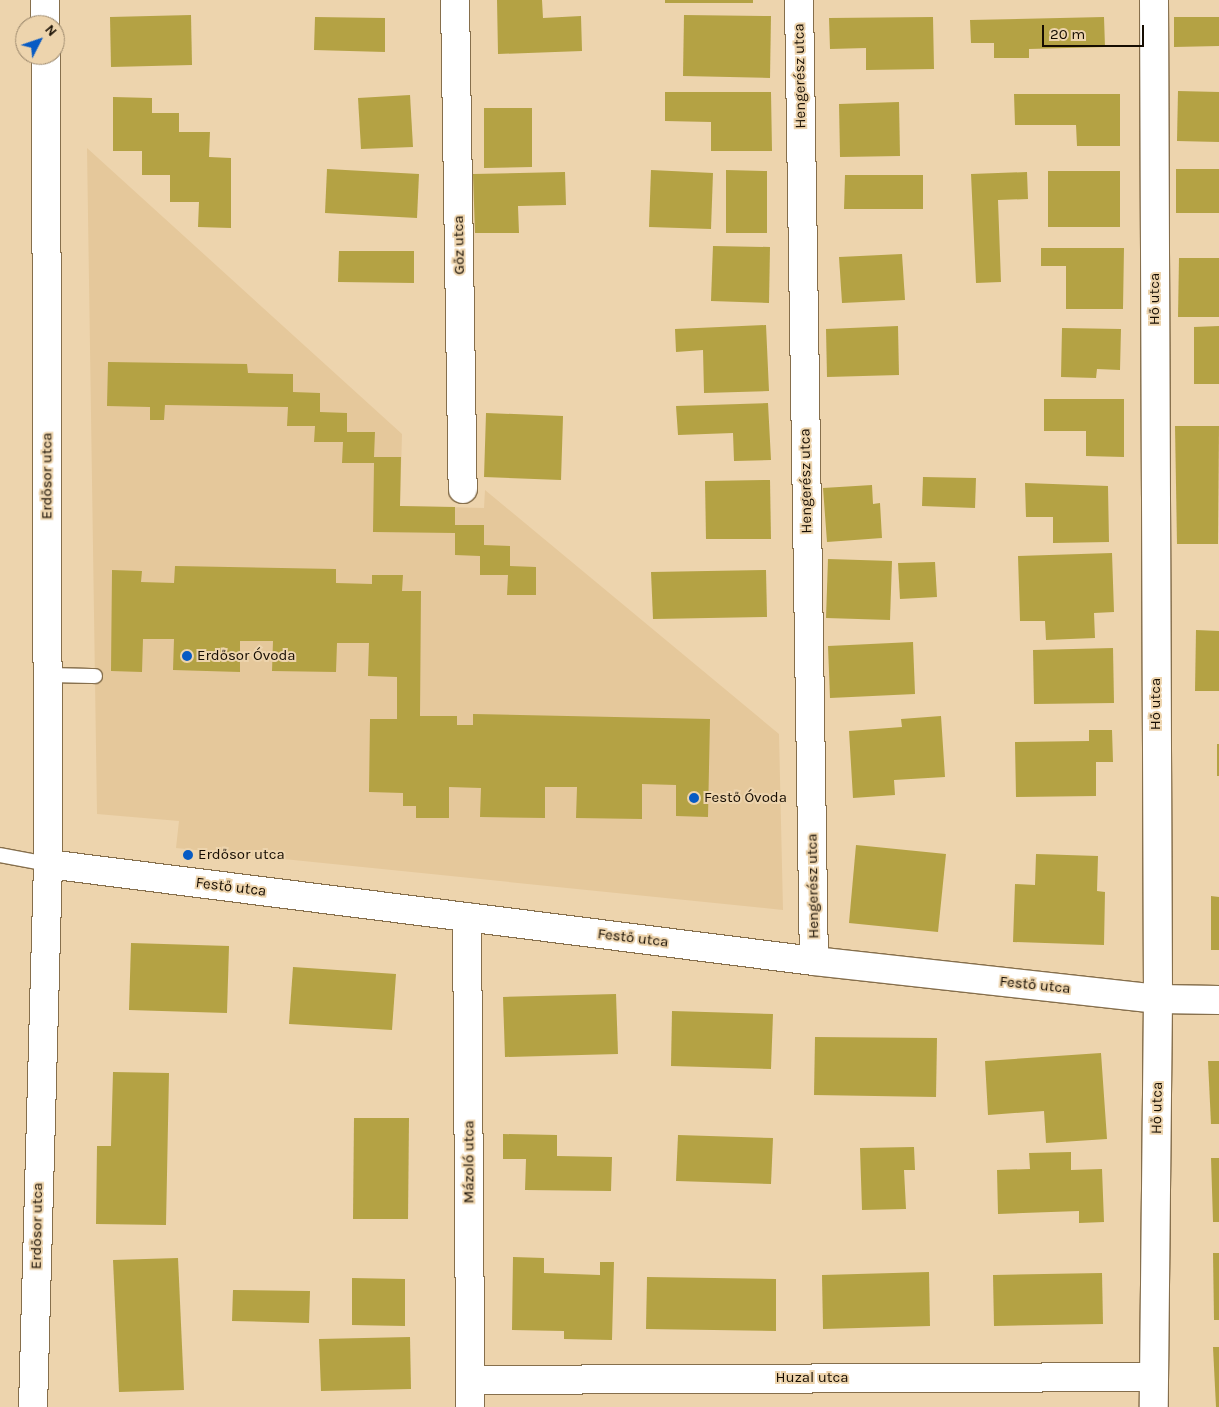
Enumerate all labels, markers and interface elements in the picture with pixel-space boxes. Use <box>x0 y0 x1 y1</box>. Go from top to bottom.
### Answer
north arrow <box>15 15 65 65</box>
scale bar <box>1044 15 1146 47</box>
text: N <box>41 21 61 40</box>
street label: Hengerész utca <box>790 23 810 129</box>
text: 20 m <box>1050 25 1085 43</box>
street label: Gőz utca <box>449 215 469 275</box>
street label: Hő utca <box>1146 273 1164 325</box>
street label: Hengerész utca <box>796 428 816 534</box>
street label: Erdősor utca <box>38 433 56 519</box>
place label: Erdősor Óvoda <box>197 647 296 665</box>
marker: Erdősor Óvoda <box>181 650 193 662</box>
street label: Hő utca <box>1147 678 1165 730</box>
place label: Festő Óvoda <box>704 789 787 807</box>
marker: Festő Óvoda <box>688 792 700 804</box>
street label: Hengerész utca <box>803 833 823 939</box>
place label: Erdősor utca <box>198 846 285 864</box>
marker: Erdősor utca <box>182 849 194 861</box>
street label: Festő utca <box>195 874 267 900</box>
street label: Festő utca <box>597 925 669 951</box>
street label: Festő utca <box>999 972 1071 998</box>
street label: Hő utca <box>1148 1082 1166 1134</box>
street label: Mázoló utca <box>460 1121 478 1203</box>
street label: Erdősor utca <box>27 1182 47 1270</box>
street label: Huzal utca <box>776 1369 848 1387</box>

